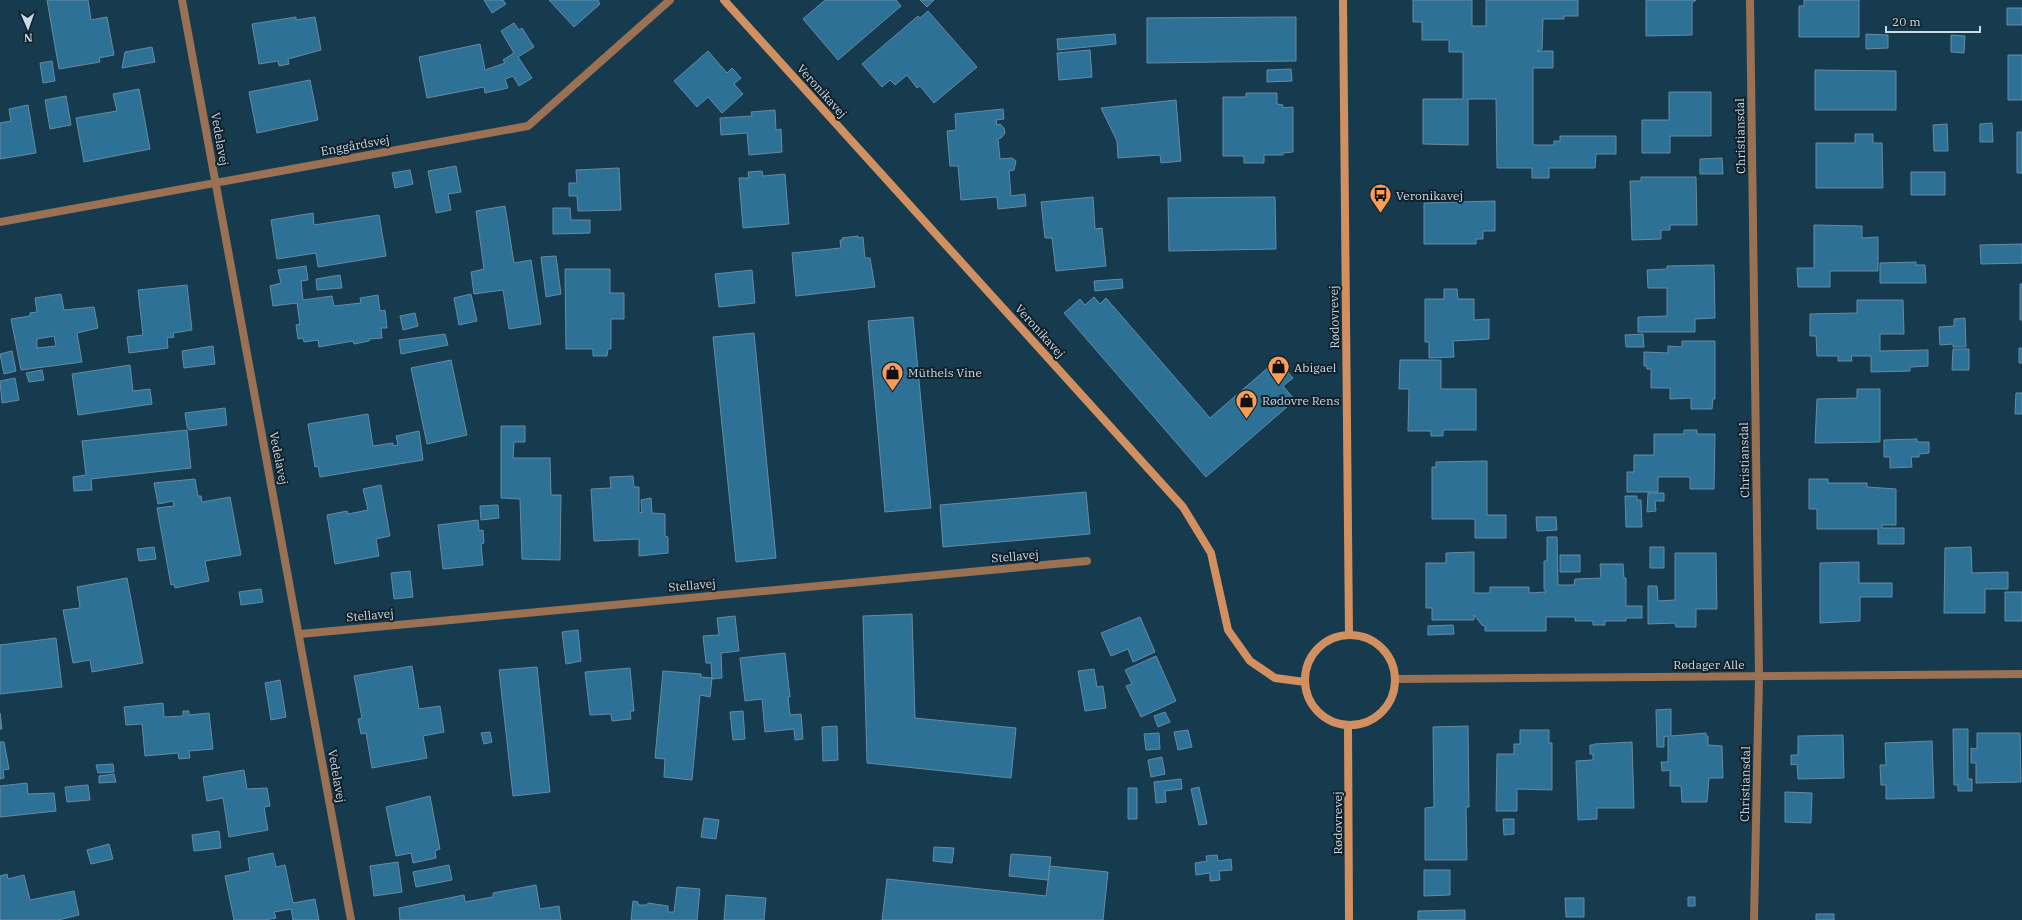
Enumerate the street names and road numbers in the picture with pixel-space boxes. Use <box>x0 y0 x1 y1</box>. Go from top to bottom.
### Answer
street label: Veronikavej <box>794 61 850 121</box>
street label: Christiansdal <box>1732 98 1748 174</box>
street label: Vedelavej <box>208 111 232 167</box>
street label: Enggårdsvej <box>319 132 391 158</box>
street label: Rødovrevej <box>1326 285 1342 349</box>
street label: Veronikavej <box>1012 301 1068 361</box>
street label: Christiansdal <box>1736 422 1752 498</box>
street label: Vedelavej <box>266 430 292 486</box>
street label: Stellavej <box>991 546 1039 566</box>
street label: Stellavej <box>668 575 716 595</box>
street label: Stellavej <box>346 605 394 625</box>
street label: Rødager Alle <box>1673 657 1745 672</box>
street label: Christiansdal <box>1737 746 1753 822</box>
street label: Vedelavej <box>325 748 349 804</box>
street label: Rødovrevej <box>1330 791 1345 855</box>

